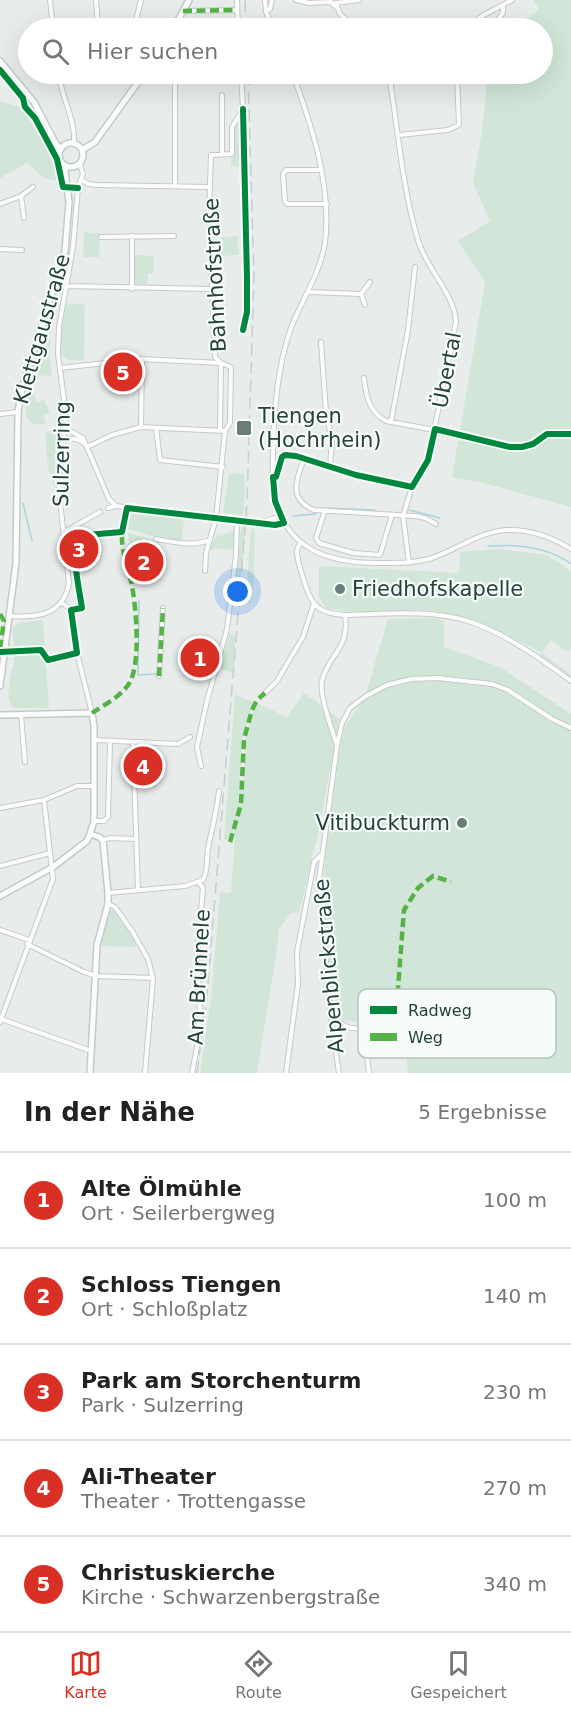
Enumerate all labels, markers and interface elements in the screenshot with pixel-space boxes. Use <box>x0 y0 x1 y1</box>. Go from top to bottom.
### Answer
search box <box>18 18 553 84</box>
icon: search <box>39 35 72 68</box>
text: Hier suchen <box>87 39 218 64</box>
street label: Bahnhofstraße <box>199 197 231 353</box>
street label: Klettgaustraße <box>9 251 75 407</box>
street label: Übertal <box>427 330 466 410</box>
pin: 5 <box>104 350 142 394</box>
street label: Sulzerring <box>49 401 75 507</box>
place label: Tiengen (Hochrhein) <box>257 404 382 452</box>
marker: Tiengen (Hochrhein) <box>235 419 253 437</box>
pin: 3 <box>60 526 98 572</box>
pin: 2 <box>124 540 164 584</box>
your location <box>223 577 252 606</box>
place label: Friedhofskapelle <box>352 577 523 601</box>
marker: Friedhofskapelle <box>333 582 347 596</box>
pin: 1 <box>180 636 220 680</box>
pin: 4 <box>124 744 162 789</box>
place label: Vitibuckturm <box>316 811 450 835</box>
marker: Vitibuckturm <box>455 816 469 830</box>
street label: Alpenblickstraße <box>309 878 349 1054</box>
street label: Am Brünnele <box>183 908 215 1046</box>
legend <box>358 989 556 1058</box>
text: Radweg <box>408 1001 472 1020</box>
text: Weg <box>408 1028 443 1047</box>
text: In der Nähe <box>24 1097 195 1127</box>
text: 5 Ergebnisse <box>418 1100 547 1124</box>
text: Alte Ölmühle <box>81 1176 242 1201</box>
text: 1 <box>37 1188 50 1212</box>
text: 100 m <box>483 1188 547 1212</box>
text: Ort · Seilerbergweg <box>81 1201 275 1225</box>
text: Schloss Tiengen <box>81 1272 282 1297</box>
text: 2 <box>37 1284 50 1308</box>
text: 140 m <box>483 1284 547 1308</box>
text: Ort · Schloßplatz <box>81 1297 247 1321</box>
text: Park am Storchenturm <box>81 1368 362 1393</box>
text: 3 <box>37 1380 50 1404</box>
text: 230 m <box>483 1380 547 1404</box>
text: Park · Sulzerring <box>81 1393 244 1417</box>
text: Ali-Theater <box>81 1464 216 1489</box>
text: 4 <box>37 1476 50 1500</box>
text: 270 m <box>483 1476 547 1500</box>
text: Theater · Trottengasse <box>81 1489 306 1513</box>
text: Christuskierche <box>81 1560 275 1585</box>
text: 5 <box>37 1572 50 1596</box>
text: 340 m <box>483 1572 547 1596</box>
text: Kirche · Schwarzenbergstraße <box>81 1585 380 1609</box>
tab: Karte <box>64 1647 107 1702</box>
tab: Route <box>235 1647 282 1702</box>
tab: Gespeichert <box>410 1647 507 1702</box>

